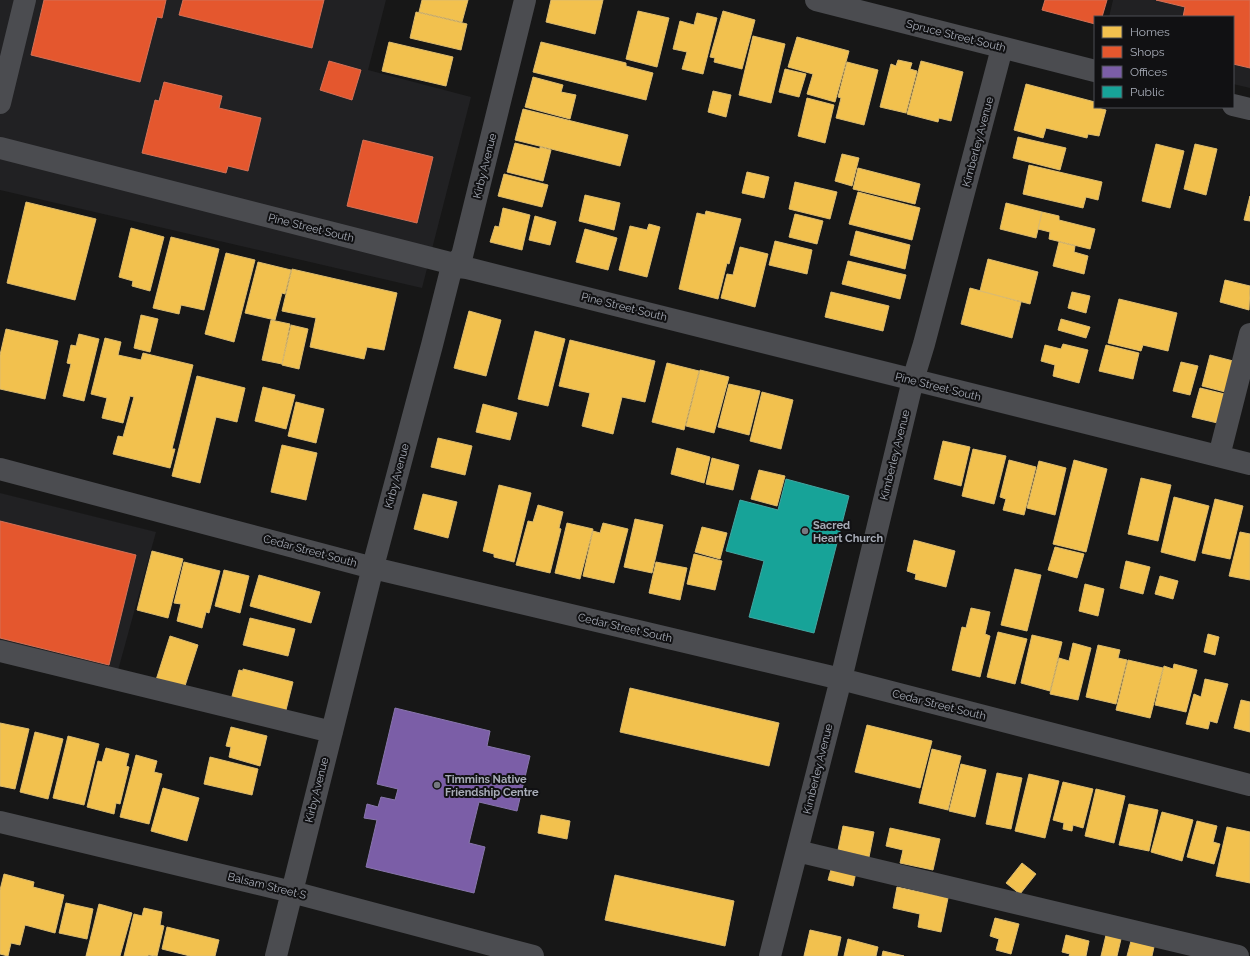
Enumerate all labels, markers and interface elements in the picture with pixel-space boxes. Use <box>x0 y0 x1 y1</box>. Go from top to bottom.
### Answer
legend <box>1094 16 1234 108</box>
street label: Spruce Street South <box>905 17 1007 55</box>
text: Homes <box>1130 25 1170 39</box>
text: Shops <box>1130 45 1165 59</box>
text: Offices <box>1130 65 1167 79</box>
text: Public <box>1130 85 1165 99</box>
street label: Kimberley Avenue <box>960 95 996 188</box>
street label: Kirby Avenue <box>471 132 499 200</box>
street label: Pine Street South <box>267 211 355 245</box>
street label: Pine Street South <box>580 290 668 324</box>
street label: Pine Street South <box>894 370 982 404</box>
street label: Kimberley Avenue <box>877 408 913 502</box>
street label: Kirby Avenue <box>382 442 412 510</box>
place label: Sacred Heart Church <box>813 519 883 545</box>
marker: Sacred Heart Church <box>800 526 810 536</box>
street label: Cedar Street South <box>262 532 358 570</box>
street label: Cedar Street South <box>577 611 673 645</box>
street label: Cedar Street South <box>891 687 987 723</box>
street label: Kimberley Avenue <box>800 722 836 816</box>
street label: Kirby Avenue <box>303 756 331 824</box>
place label: Timmins Native Friendship Centre <box>445 773 539 799</box>
marker: Timmins Native Friendship Centre <box>432 780 442 790</box>
street label: Balsam Street S <box>226 870 308 902</box>

